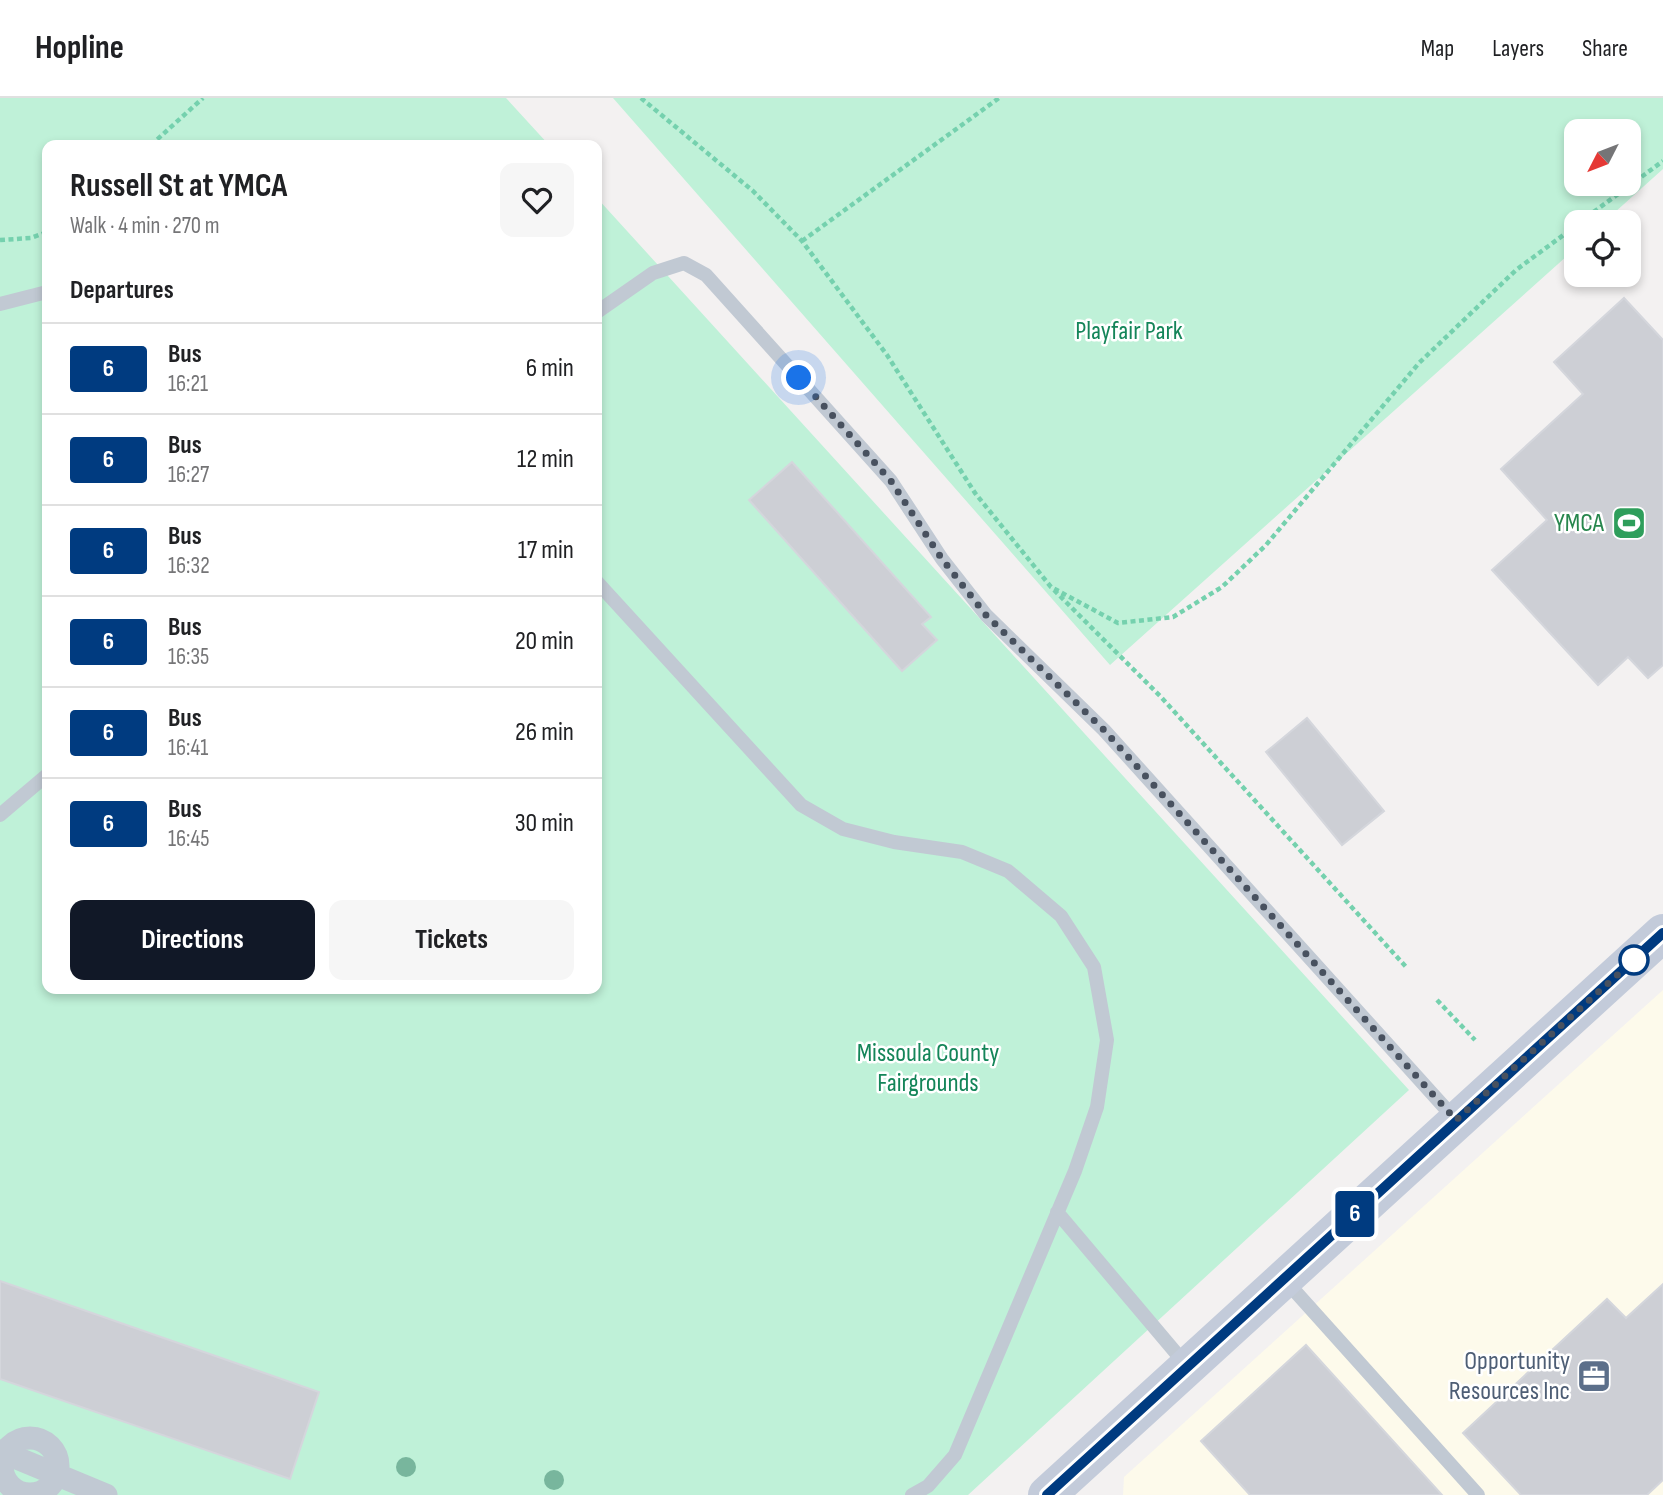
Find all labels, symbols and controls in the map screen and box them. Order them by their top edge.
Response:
text: Hopline [35,28,124,68]
text: Map [1421,34,1454,63]
text: Layers [1492,34,1544,63]
text: Share [1582,34,1628,63]
north arrow [1564,119,1642,196]
map controls [1564,119,1641,287]
button: heart [500,163,574,237]
text: Russell St at YMCA [70,166,287,206]
button: locate [1564,210,1641,287]
text: Walk · 4 min · 270 m [70,212,220,240]
text: Departures [70,275,174,306]
park label: Playfair Park [1075,316,1183,347]
text: Bus [168,339,202,370]
text: 6 min [526,353,574,384]
text: 6 [103,354,114,383]
your location [781,360,816,395]
text: 16:21 [168,370,208,398]
text: Bus [168,430,202,461]
text: 12 min [517,444,574,475]
text: 6 [103,445,114,474]
text: 16:27 [168,461,209,489]
sports icon: YMCA [1610,504,1648,542]
place label: YMCA [1554,508,1605,539]
text: Bus [168,521,202,552]
text: 17 min [518,535,574,566]
text: 6 [103,536,114,565]
text: 16:32 [168,552,210,580]
text: Bus [168,612,202,643]
text: 20 min [515,626,574,657]
text: 6 [103,627,114,656]
text: 16:35 [168,643,209,671]
text: Bus [168,703,202,734]
text: 26 min [515,717,574,748]
text: 6 [103,718,114,747]
text: 16:41 [168,734,208,762]
text: Bus [168,794,202,825]
text: 30 min [515,808,574,839]
text: 6 [103,809,114,838]
text: 16:45 [168,825,209,853]
button: Directions [70,900,315,980]
button: Tickets [329,900,574,980]
unlabelled marker [1619,945,1649,975]
park label: Missoula County Fairgrounds [857,1038,999,1099]
line badge: 6 [1332,1191,1378,1237]
text: 6 [1349,1199,1361,1228]
place label: Opportunity Resources Inc [1449,1346,1570,1407]
office icon: Opportunity Resources Inc [1575,1357,1613,1395]

